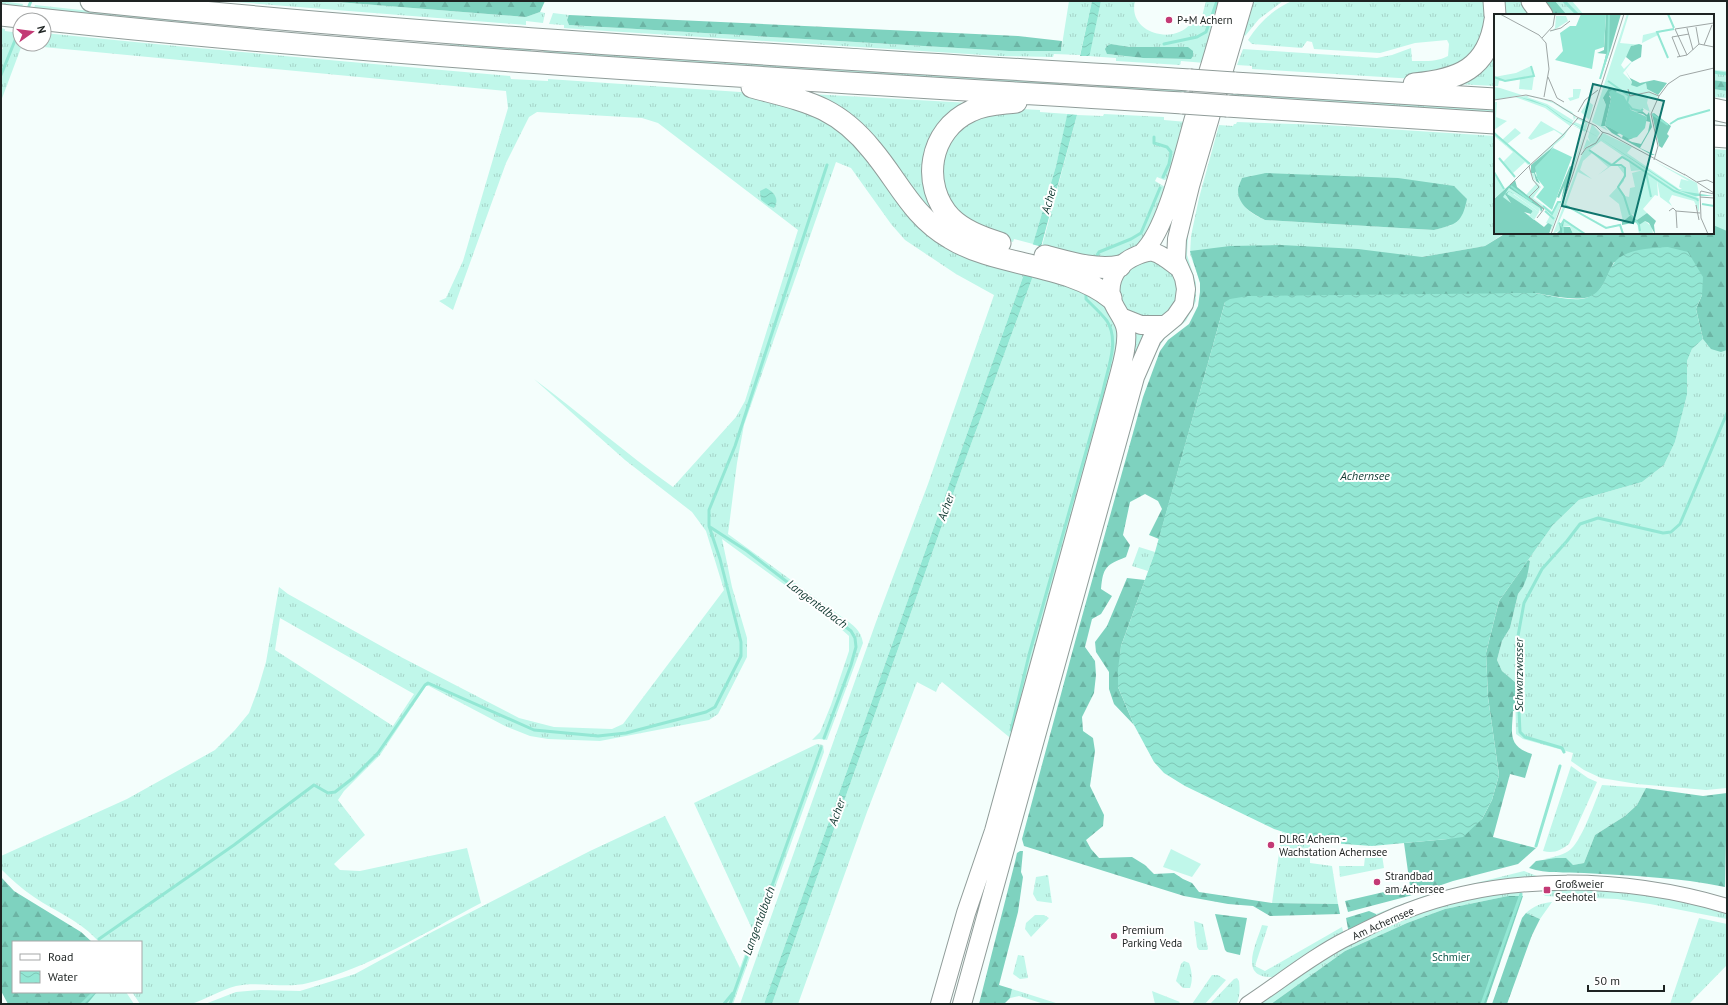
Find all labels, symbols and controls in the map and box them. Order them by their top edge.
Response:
north arrow [12,12,52,52]
place label: P+M Achern [1177,13,1233,27]
inset map [1494,14,1714,234]
marker: P+M Achern [1164,15,1174,25]
text: N [34,24,49,35]
water label: Acher [1037,184,1060,216]
water label: Achernsee [1339,468,1390,483]
water label: Acher [933,490,958,523]
water label: Langentalbach [784,576,850,631]
water label: Schwarzwasser [1511,637,1526,712]
water label: Acher [824,795,849,828]
place label: DLRG Achern - Wachstation Achernsee [1279,832,1388,859]
marker: DLRG Achern - Wachstation Achernsee [1266,840,1276,850]
place label: Strandbad am Achersee [1385,869,1445,896]
marker: Strandbad am Achersee [1372,877,1382,887]
place label: Großweier Seehotel [1555,877,1604,904]
water label: Langentalbach [739,885,778,957]
marker: Großweier Seehotel [1542,885,1552,895]
street label: Am Achernsee [1350,903,1416,943]
place label: Premium Parking Veda [1122,923,1182,950]
marker: Premium Parking Veda [1109,931,1119,941]
legend [12,941,142,993]
text: Road [48,949,73,964]
park label: Schmier [1432,950,1470,964]
scale bar [1588,967,1664,993]
text: Water [48,969,78,984]
text: 50 m [1594,973,1620,988]

